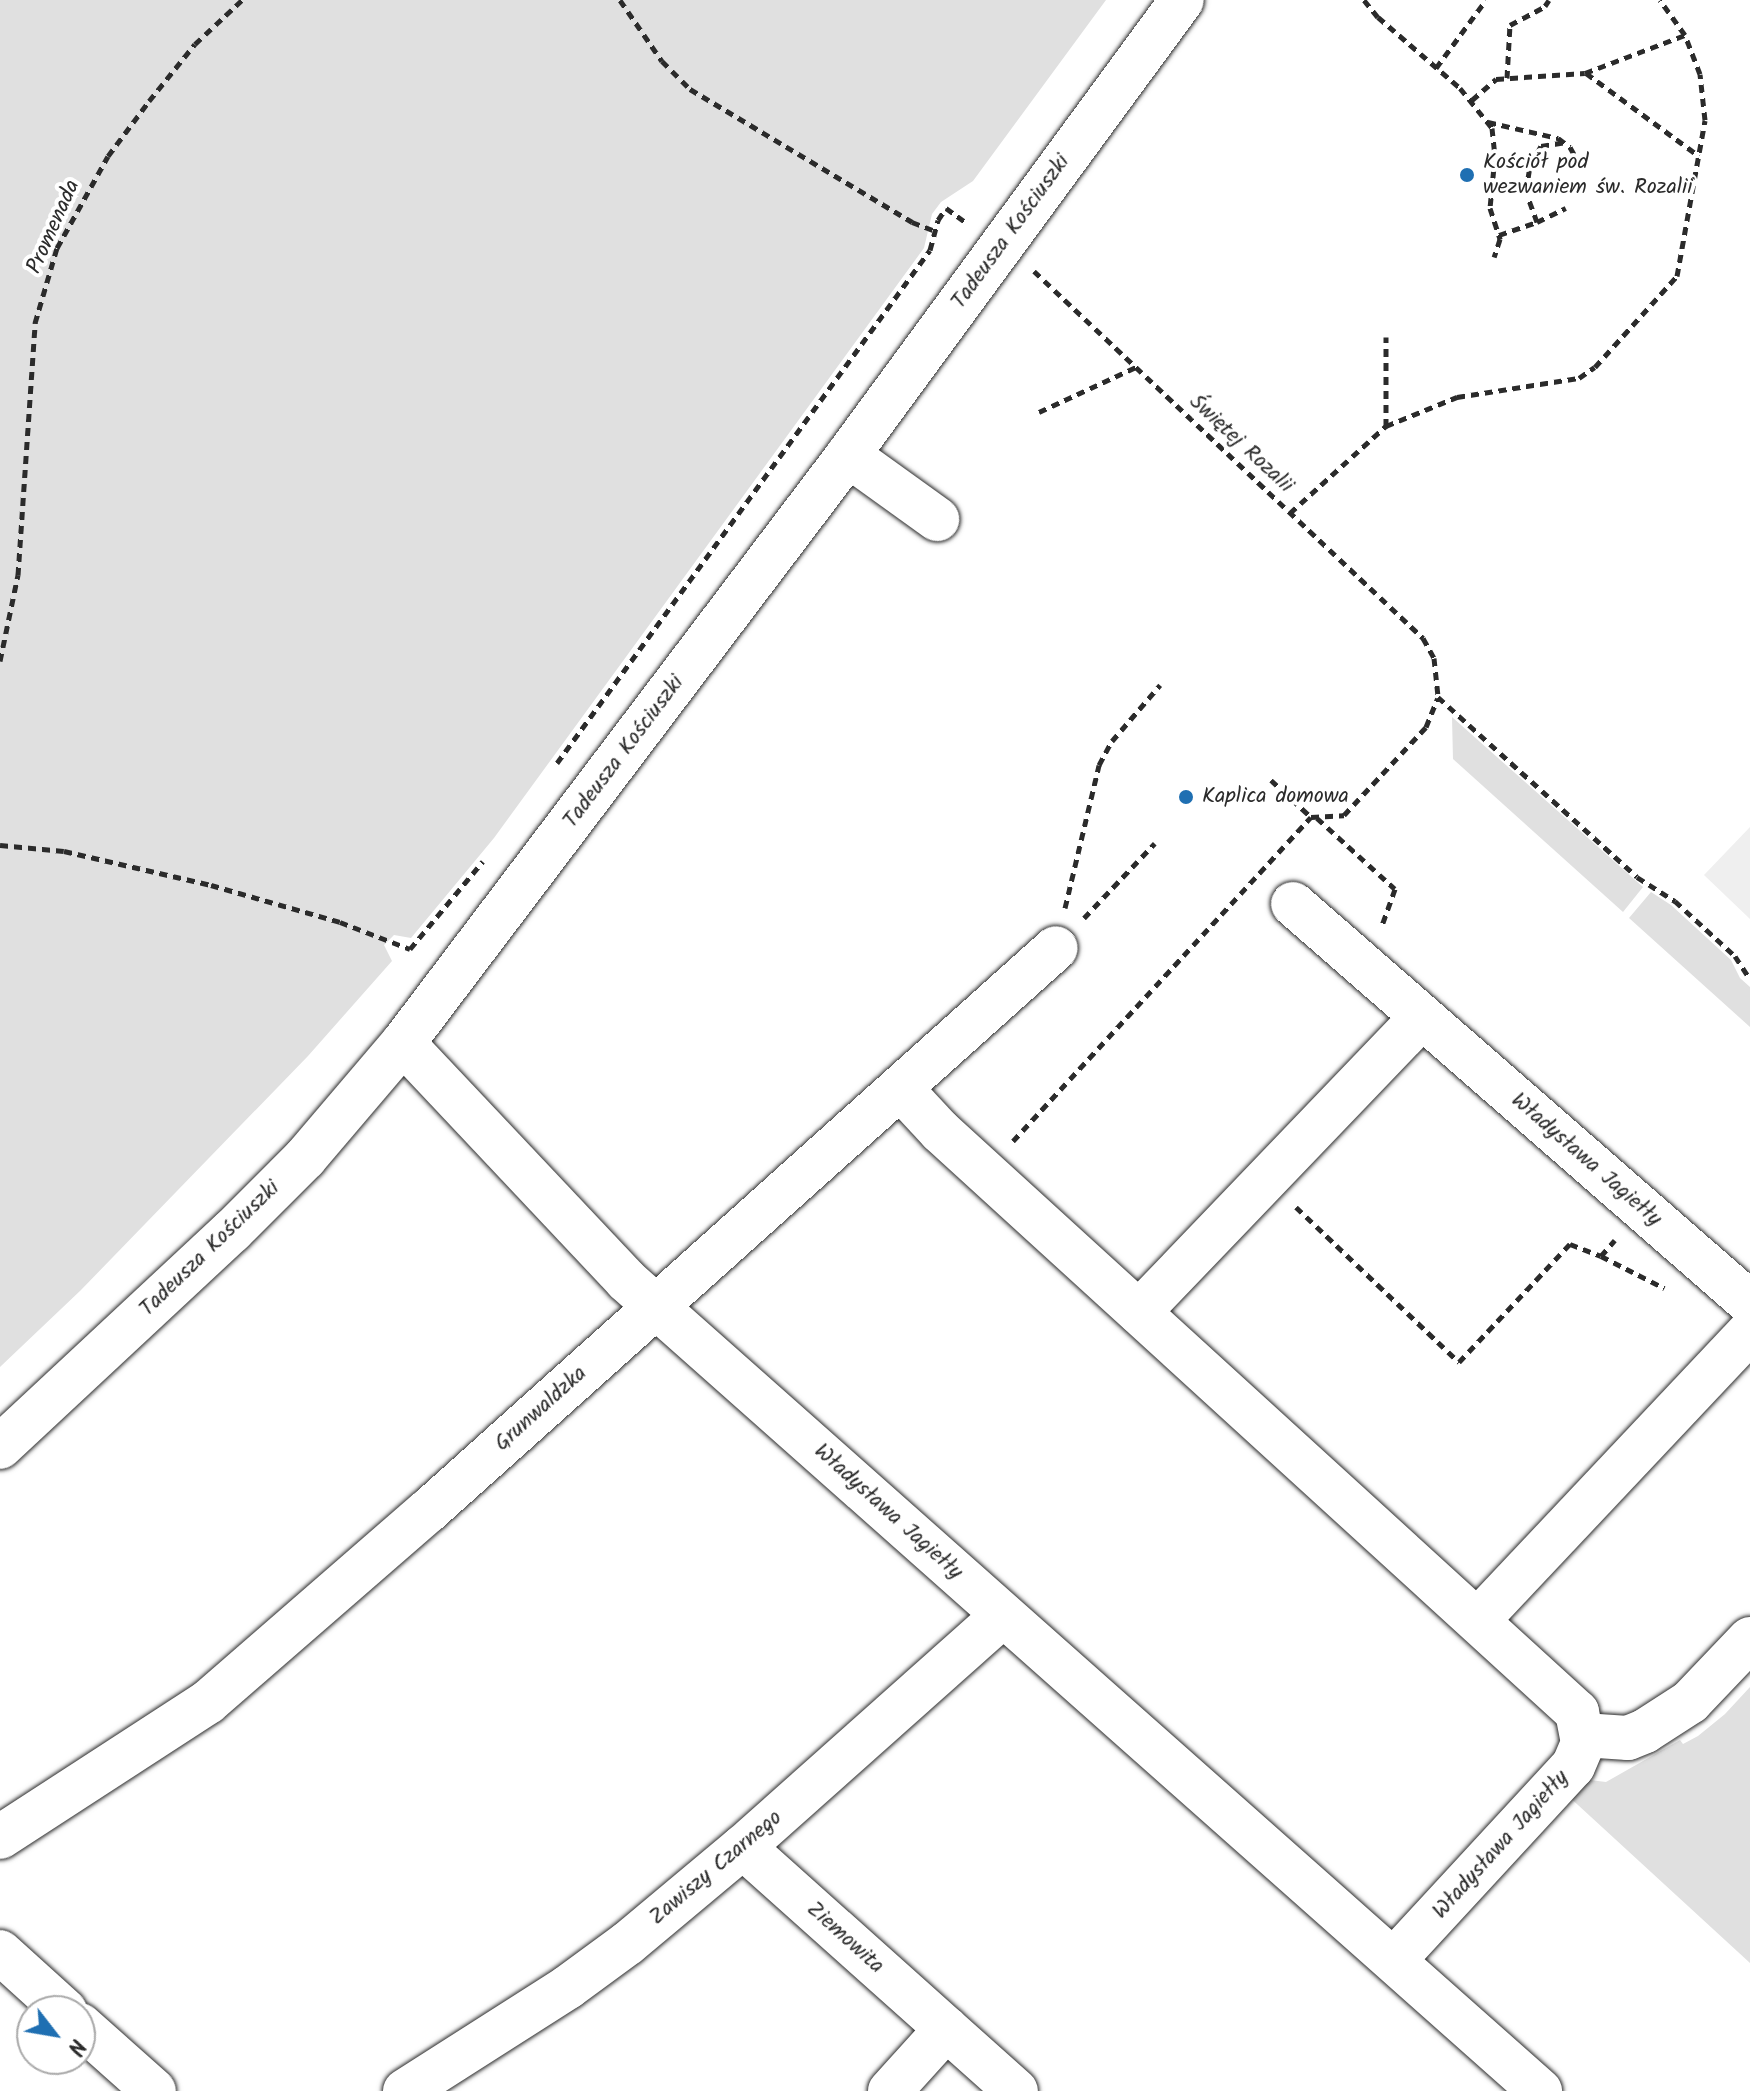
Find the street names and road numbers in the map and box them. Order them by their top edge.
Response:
street label: Tadeusza Kościuszki [946,150,1076,314]
street label: Promenada [22,176,86,278]
street label: Świętej Rozalii [1183,389,1299,499]
street label: Tadeusza Kościuszki [558,670,690,834]
street label: Władysława Jagiełły [1505,1087,1667,1233]
street label: Tadeusza Kościuszki [135,1175,285,1323]
street label: Grunwaldzka [489,1361,593,1457]
street label: Władysława Jagiełły [808,1438,968,1586]
street label: Władysława Jagiełły [1427,1765,1575,1925]
street label: Zawiszy Czarnego [644,1805,788,1931]
street label: Ziemowita [801,1896,889,1980]

